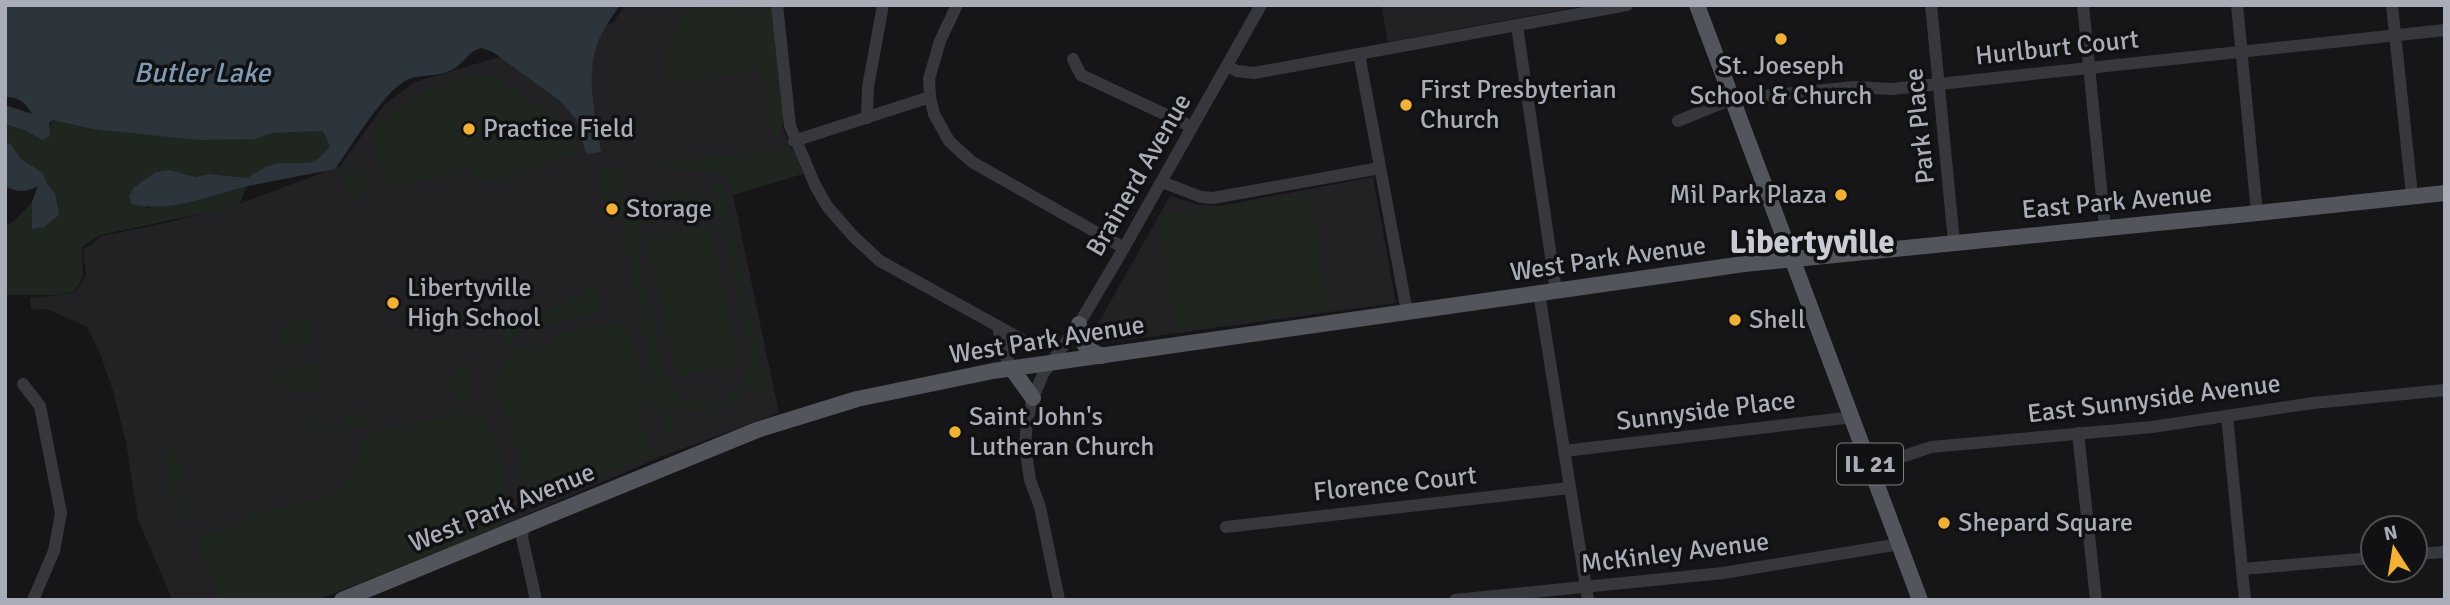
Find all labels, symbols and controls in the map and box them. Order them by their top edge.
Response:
street label: Hurlburt Court [1974,24,2140,72]
marker: St. Joeseph School & Church [1773,31,1789,47]
place label: St. Joeseph School & Church [1690,50,1872,112]
water label: Butler Lake [134,56,272,90]
street label: Park Place [1898,66,1942,186]
place label: First Presbyterian Church [1420,74,1617,136]
street label: Brainerd Avenue [1080,88,1198,262]
marker: First Presbyterian Church [1398,97,1414,113]
place label: Practice Field [483,113,634,145]
marker: Practice Field [461,121,477,137]
street label: East Park Avenue [2021,178,2213,226]
place label: Mil Park Plaza [1670,179,1827,211]
marker: Mil Park Plaza [1833,187,1849,203]
place label: Storage [626,193,712,225]
marker: Storage [604,201,620,217]
district label: Libertyville [1729,222,1895,263]
street label: West Park Avenue [1508,229,1708,289]
place label: Libertyville High School [407,272,541,334]
marker: Libertyville High School [385,295,401,311]
place label: Shell [1749,304,1806,336]
street label: West Park Avenue [947,309,1147,371]
marker: Shell [1727,312,1743,328]
street label: East Sunnyside Avenue [2026,368,2282,430]
street label: Sunnyside Place [1615,384,1797,438]
place label: Saint John's Lutheran Church [969,401,1154,463]
marker: Saint John's Lutheran Church [947,424,963,440]
road number: IL 21 [1837,444,1903,485]
street label: West Park Avenue [405,456,599,560]
street label: Florence Court [1312,460,1478,508]
place label: Shepard Square [1958,507,2133,539]
north arrow [2359,514,2429,584]
marker: Shepard Square [1936,515,1952,531]
text: N [2382,520,2400,546]
street label: McKinley Avenue [1579,526,1771,580]

